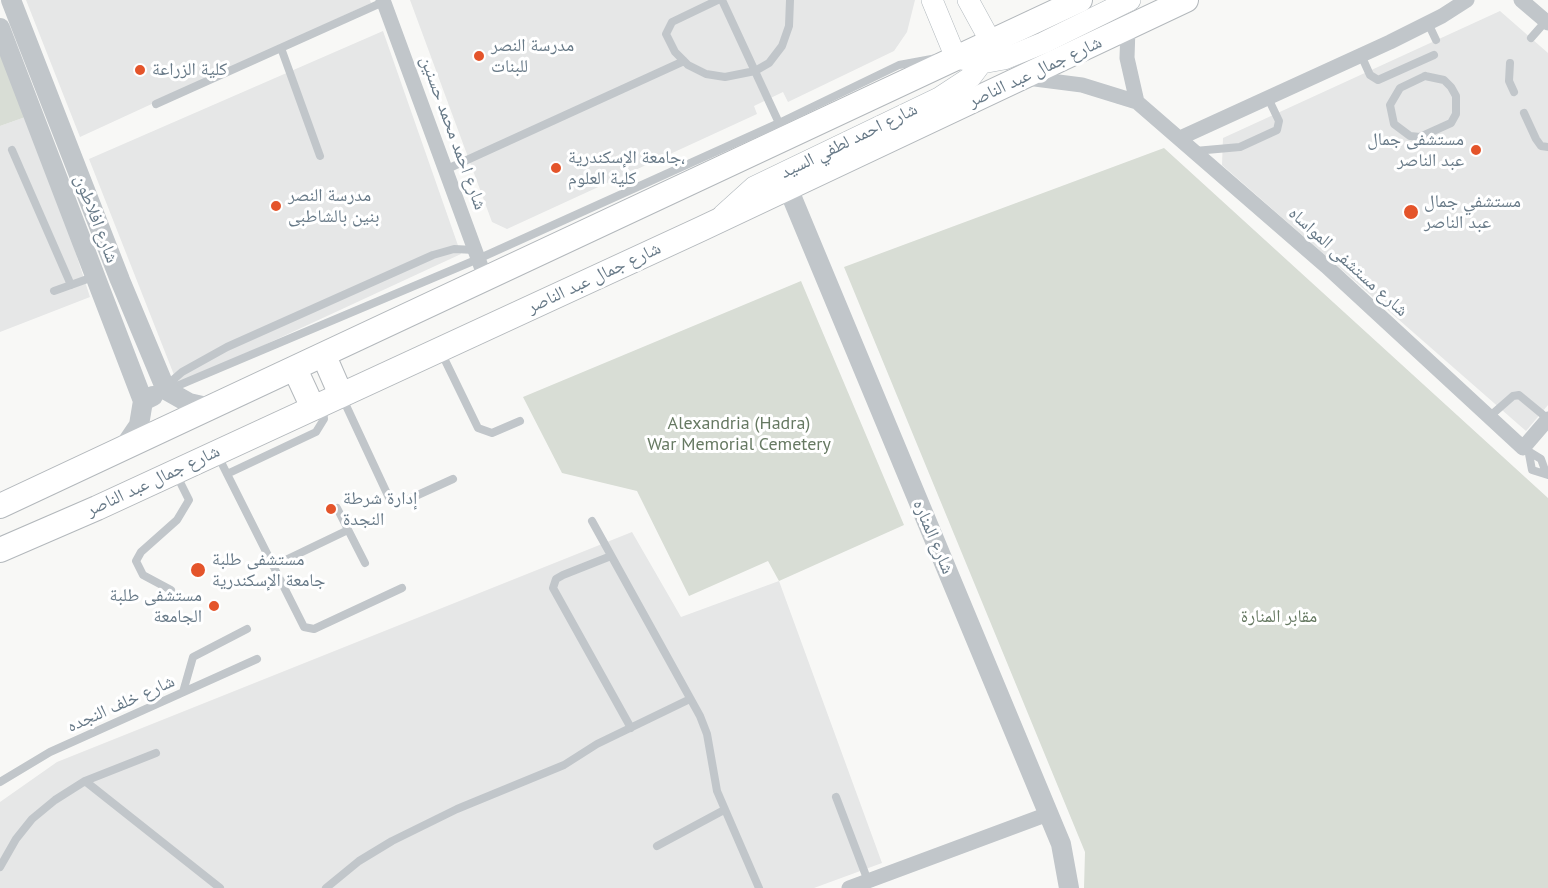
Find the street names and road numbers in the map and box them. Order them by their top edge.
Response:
street label: شارع جمال عبد الناصر [965,32,1105,112]
street label: شارع احمد محمد حسنين [415,53,491,213]
street label: شارع احمد لطفي السيد [777,98,921,184]
street label: شارع افلاطون [69,172,123,266]
street label: شارع مستشفى المواساه [1284,203,1412,321]
street label: شارع جمال عبد الناصر [524,238,664,318]
street label: شارع جمال عبد الناصر [83,441,223,521]
street label: شارع المناره [908,497,958,577]
street label: شارع خلف النجده [64,671,178,737]

